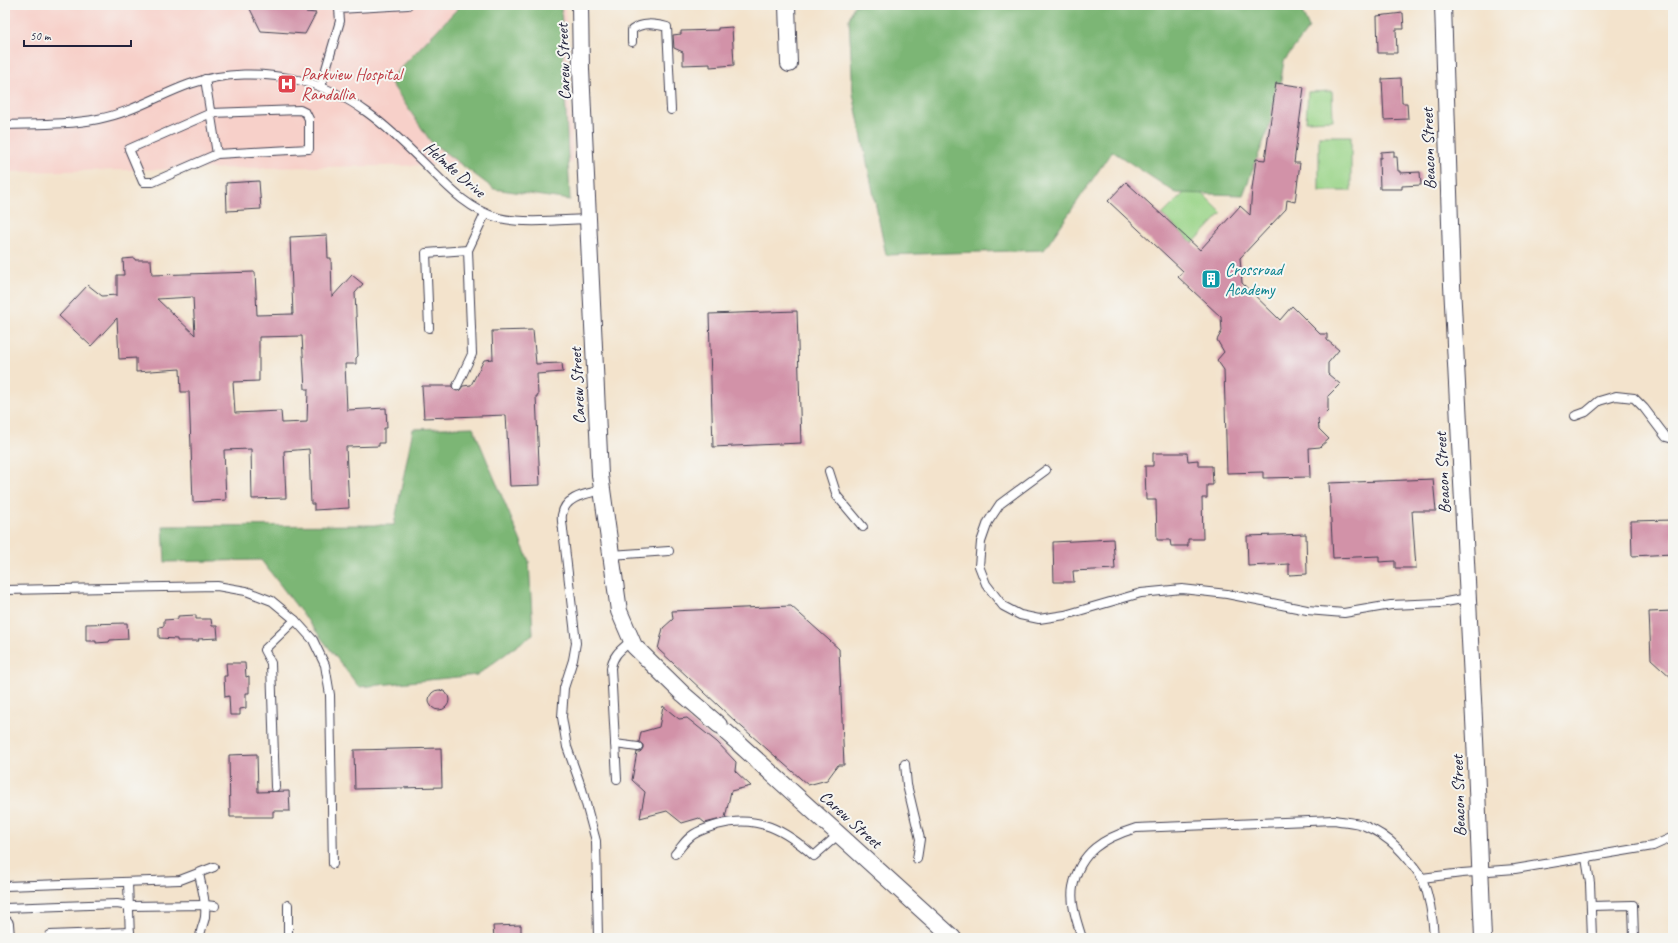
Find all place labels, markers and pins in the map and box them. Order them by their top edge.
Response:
place label: Parkview Hospital Randallia [301,64,405,105]
hospital icon: Parkview Hospital Randallia [276,73,298,95]
place label: Crossroad Academy [1225,259,1286,300]
building icon: Crossroad Academy [1200,268,1222,290]

